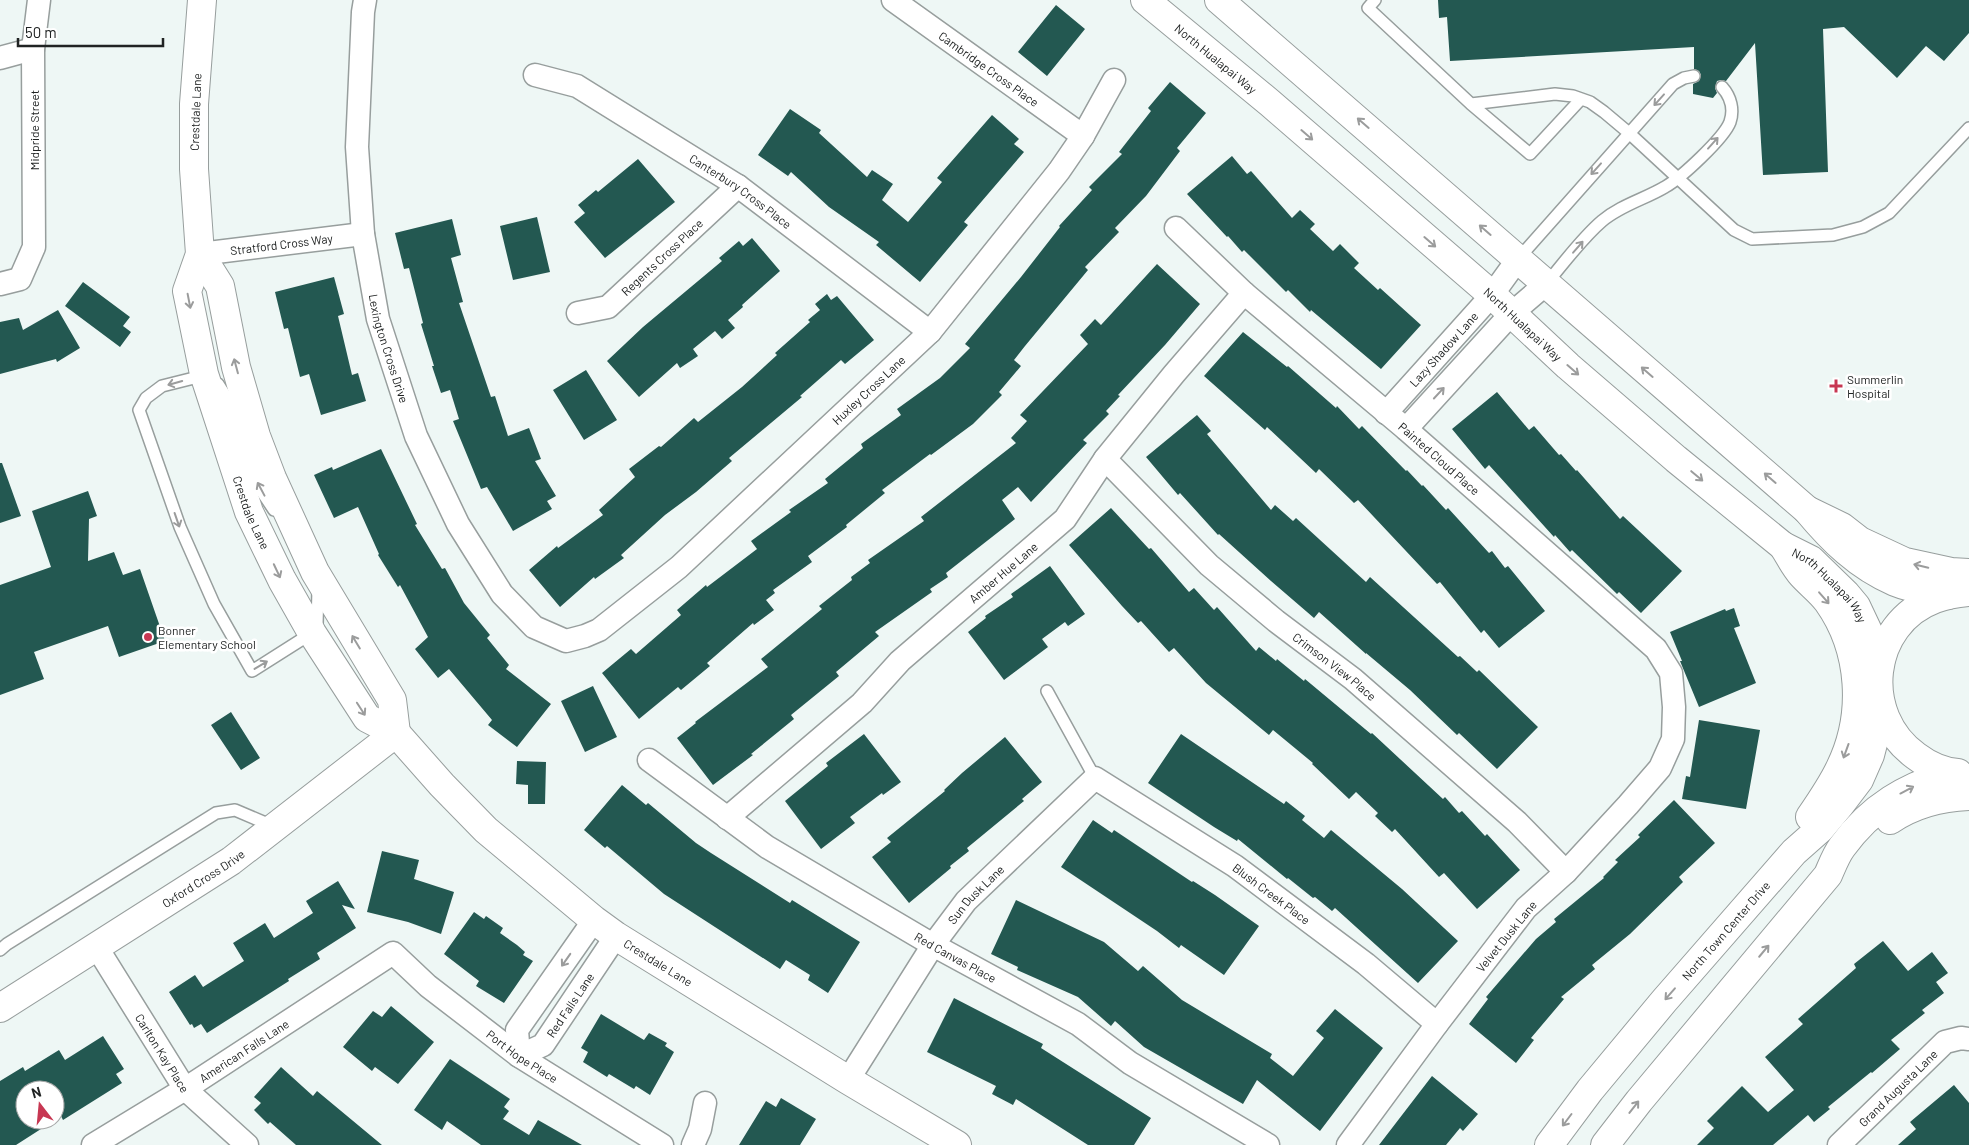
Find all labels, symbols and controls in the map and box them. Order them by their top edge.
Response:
scale bar [18,15,162,47]
street label: North Hualapai Way [1172,21,1260,97]
text: 50 m [25,23,57,41]
street label: Cambridge Cross Place [936,28,1042,109]
street label: Crestdale Lane [187,73,203,151]
street label: Midpride Street [27,90,41,170]
one-way arrow [1653,94,1664,107]
one-way arrow [1356,118,1369,129]
one-way arrow [1301,129,1314,141]
one-way arrow [1707,137,1719,150]
street label: Canterbury Cross Place [687,151,794,231]
one-way arrow [1591,163,1602,176]
street label: Regents Cross Place [618,216,705,298]
one-way arrow [1479,224,1492,236]
street label: Stratford Cross Way [229,231,334,257]
one-way arrow [1423,236,1436,248]
one-way arrow [1572,241,1583,254]
street label: North Hualapai Way [1481,284,1565,364]
one-way arrow [184,292,194,308]
street label: Lexington Cross Drive [367,293,412,405]
street label: Lazy Shadow Lane [1406,309,1481,389]
street label: Huxley Cross Lane [829,352,908,427]
one-way arrow [230,358,240,374]
one-way arrow [1566,365,1579,376]
one-way arrow [1641,366,1654,377]
place label: Summerlin Hospital [1847,372,1903,400]
one-way arrow [167,378,183,388]
marker: Summerlin Hospital [1829,379,1843,393]
one-way arrow [1433,387,1445,400]
street label: Painted Cloud Place [1396,419,1483,498]
one-way arrow [1690,470,1703,481]
one-way arrow [1763,473,1776,484]
street label: Crestdale Lane [231,474,273,551]
one-way arrow [256,482,266,497]
one-way arrow [173,511,182,527]
street label: Amber Hue Lane [966,539,1040,606]
street label: North Hualapai Way [1790,545,1870,625]
one-way arrow [1913,561,1929,570]
one-way arrow [272,563,282,578]
one-way arrow [1818,591,1830,604]
place label: Bonner Elementary School [158,623,256,651]
street label: Crimson View Place [1290,629,1379,703]
marker: Bonner Elementary School [142,631,154,643]
one-way arrow [351,636,361,650]
one-way arrow [254,660,268,670]
one-way arrow [357,702,367,716]
one-way arrow [1841,743,1851,759]
one-way arrow [1899,785,1914,794]
street label: Oxford Cross Drive [159,846,247,910]
street label: Blush Creek Place [1230,860,1313,927]
street label: Sun Dusk Lane [944,862,1007,926]
street label: North Town Center Drive [1679,878,1772,983]
street label: Velvet Dusk Lane [1473,897,1539,975]
street label: Red Canvas Place [912,929,999,985]
street label: Crestdale Lane [622,936,695,989]
one-way arrow [1758,944,1770,957]
one-way arrow [561,953,571,967]
street label: Red Falls Lane [543,970,596,1040]
one-way arrow [1664,988,1675,1001]
street label: Carlton Kay Place [133,1011,192,1095]
street label: American Falls Lane [196,1016,291,1085]
street label: Port Hope Place [484,1027,560,1085]
street label: Grand Augusta Lane [1856,1047,1940,1129]
north arrow [15,1080,65,1130]
text: N [29,1083,43,1101]
one-way arrow [1629,1100,1640,1113]
one-way arrow [1562,1113,1572,1127]

